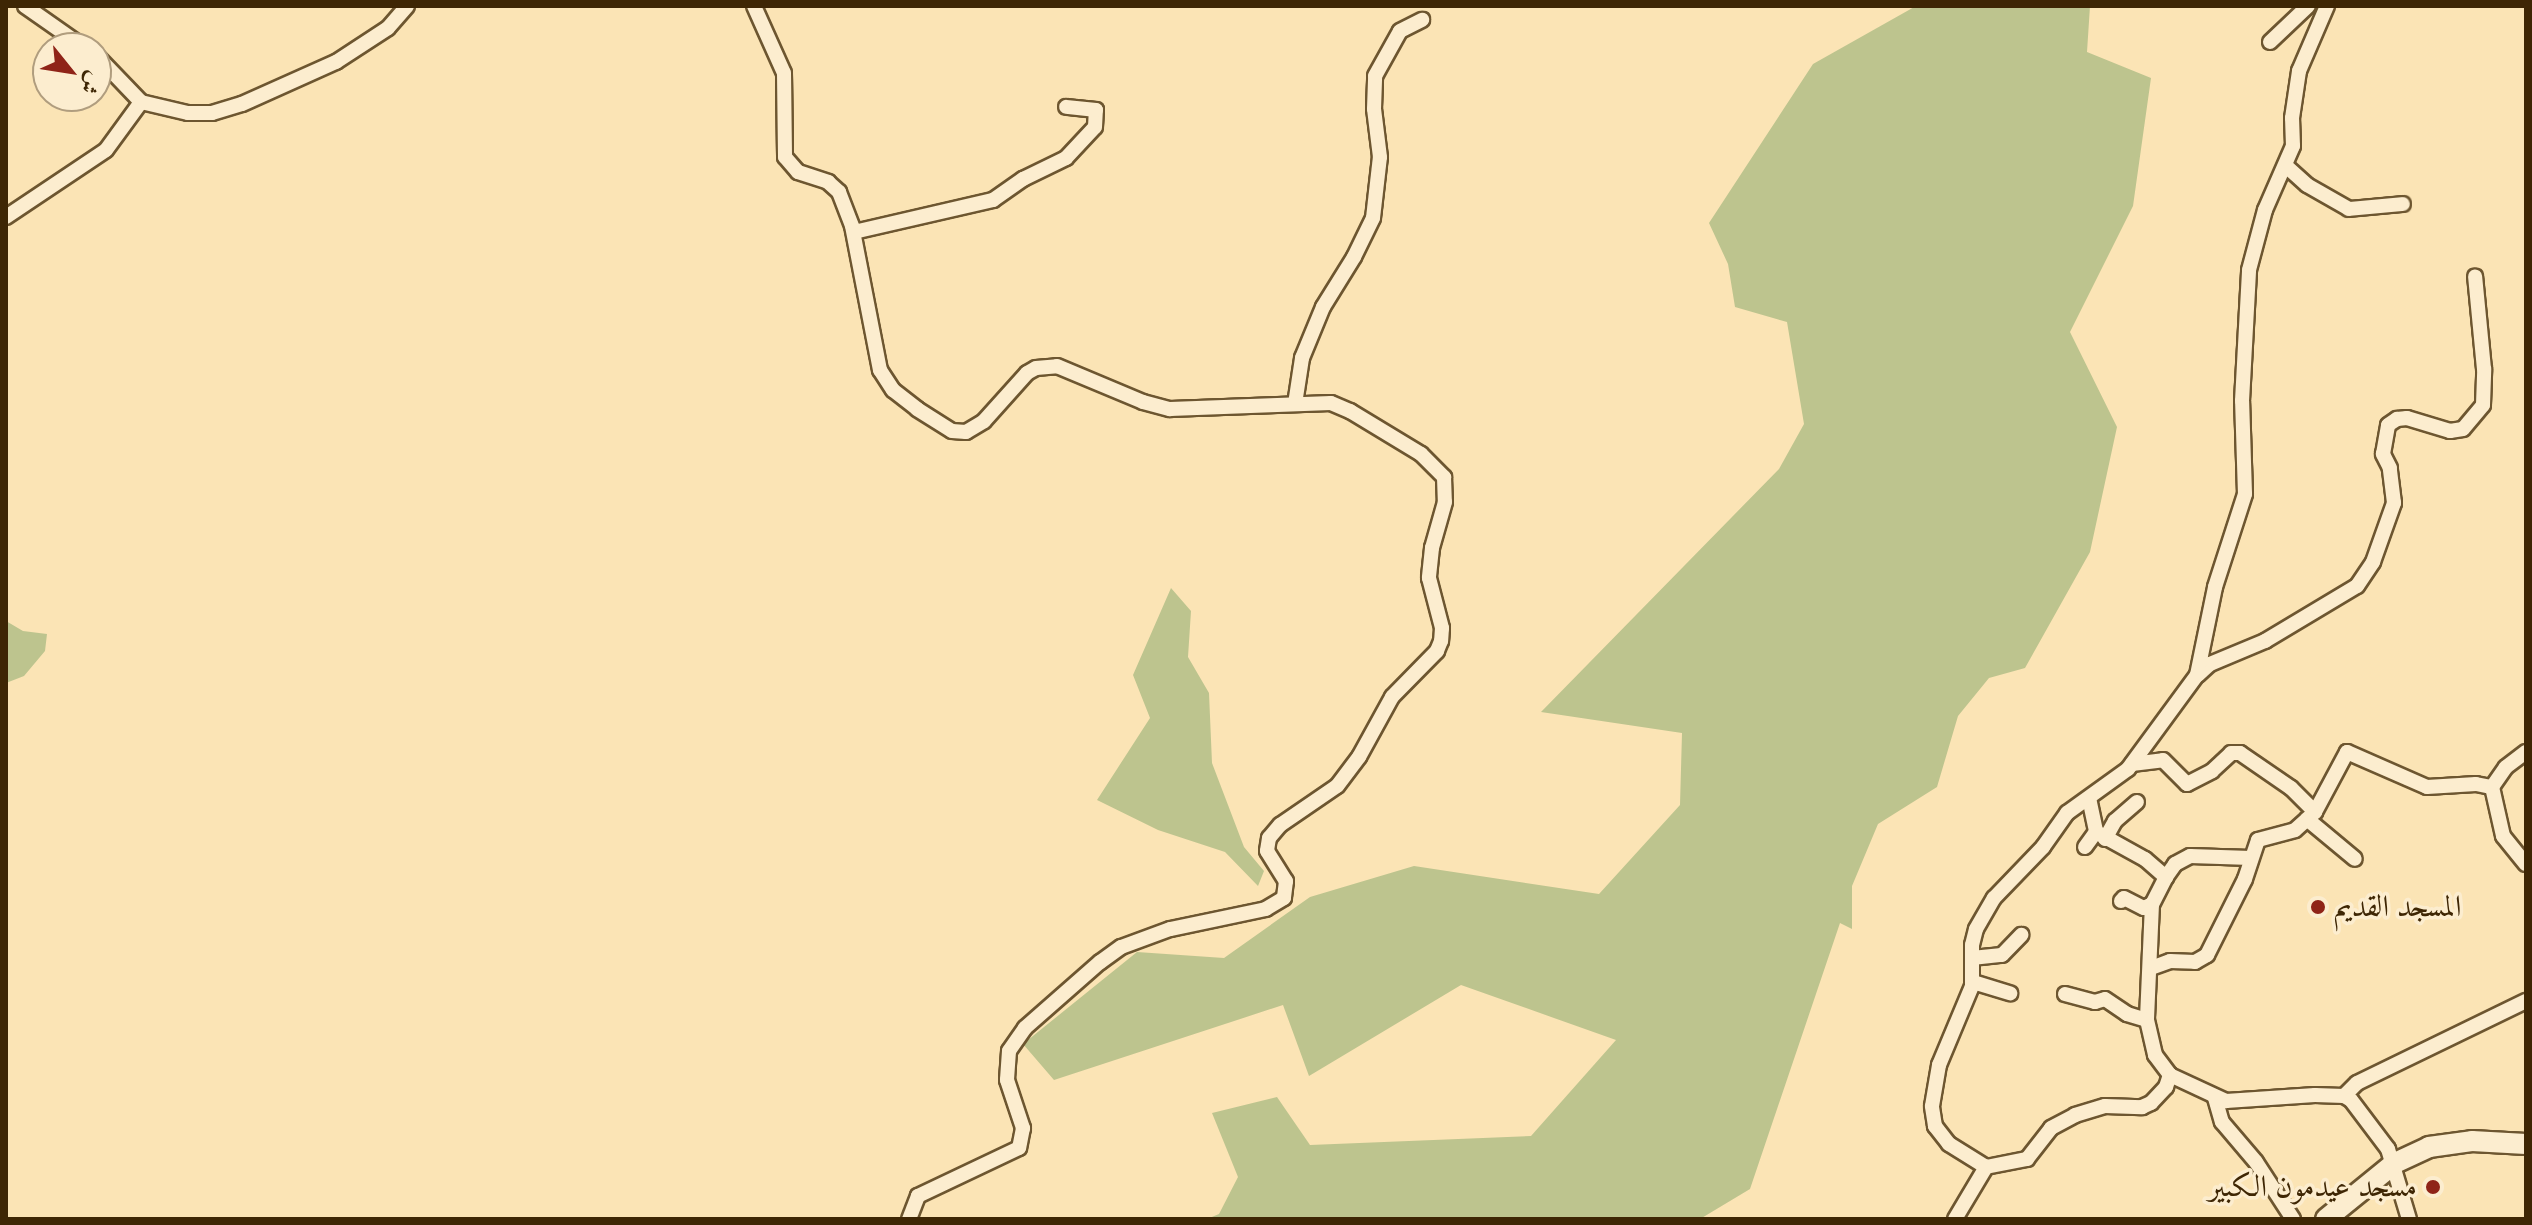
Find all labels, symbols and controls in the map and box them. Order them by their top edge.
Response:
north arrow [32,32,112,112]
text: ش [73,66,110,100]
place label: المسجد القديم [2334,889,2461,925]
marker: المسجد القديم [2309,898,2327,916]
place label: مسجد عيدمون الكبير [2208,1169,2417,1205]
marker: مسجد عيدمون الكبير [2424,1178,2442,1196]

